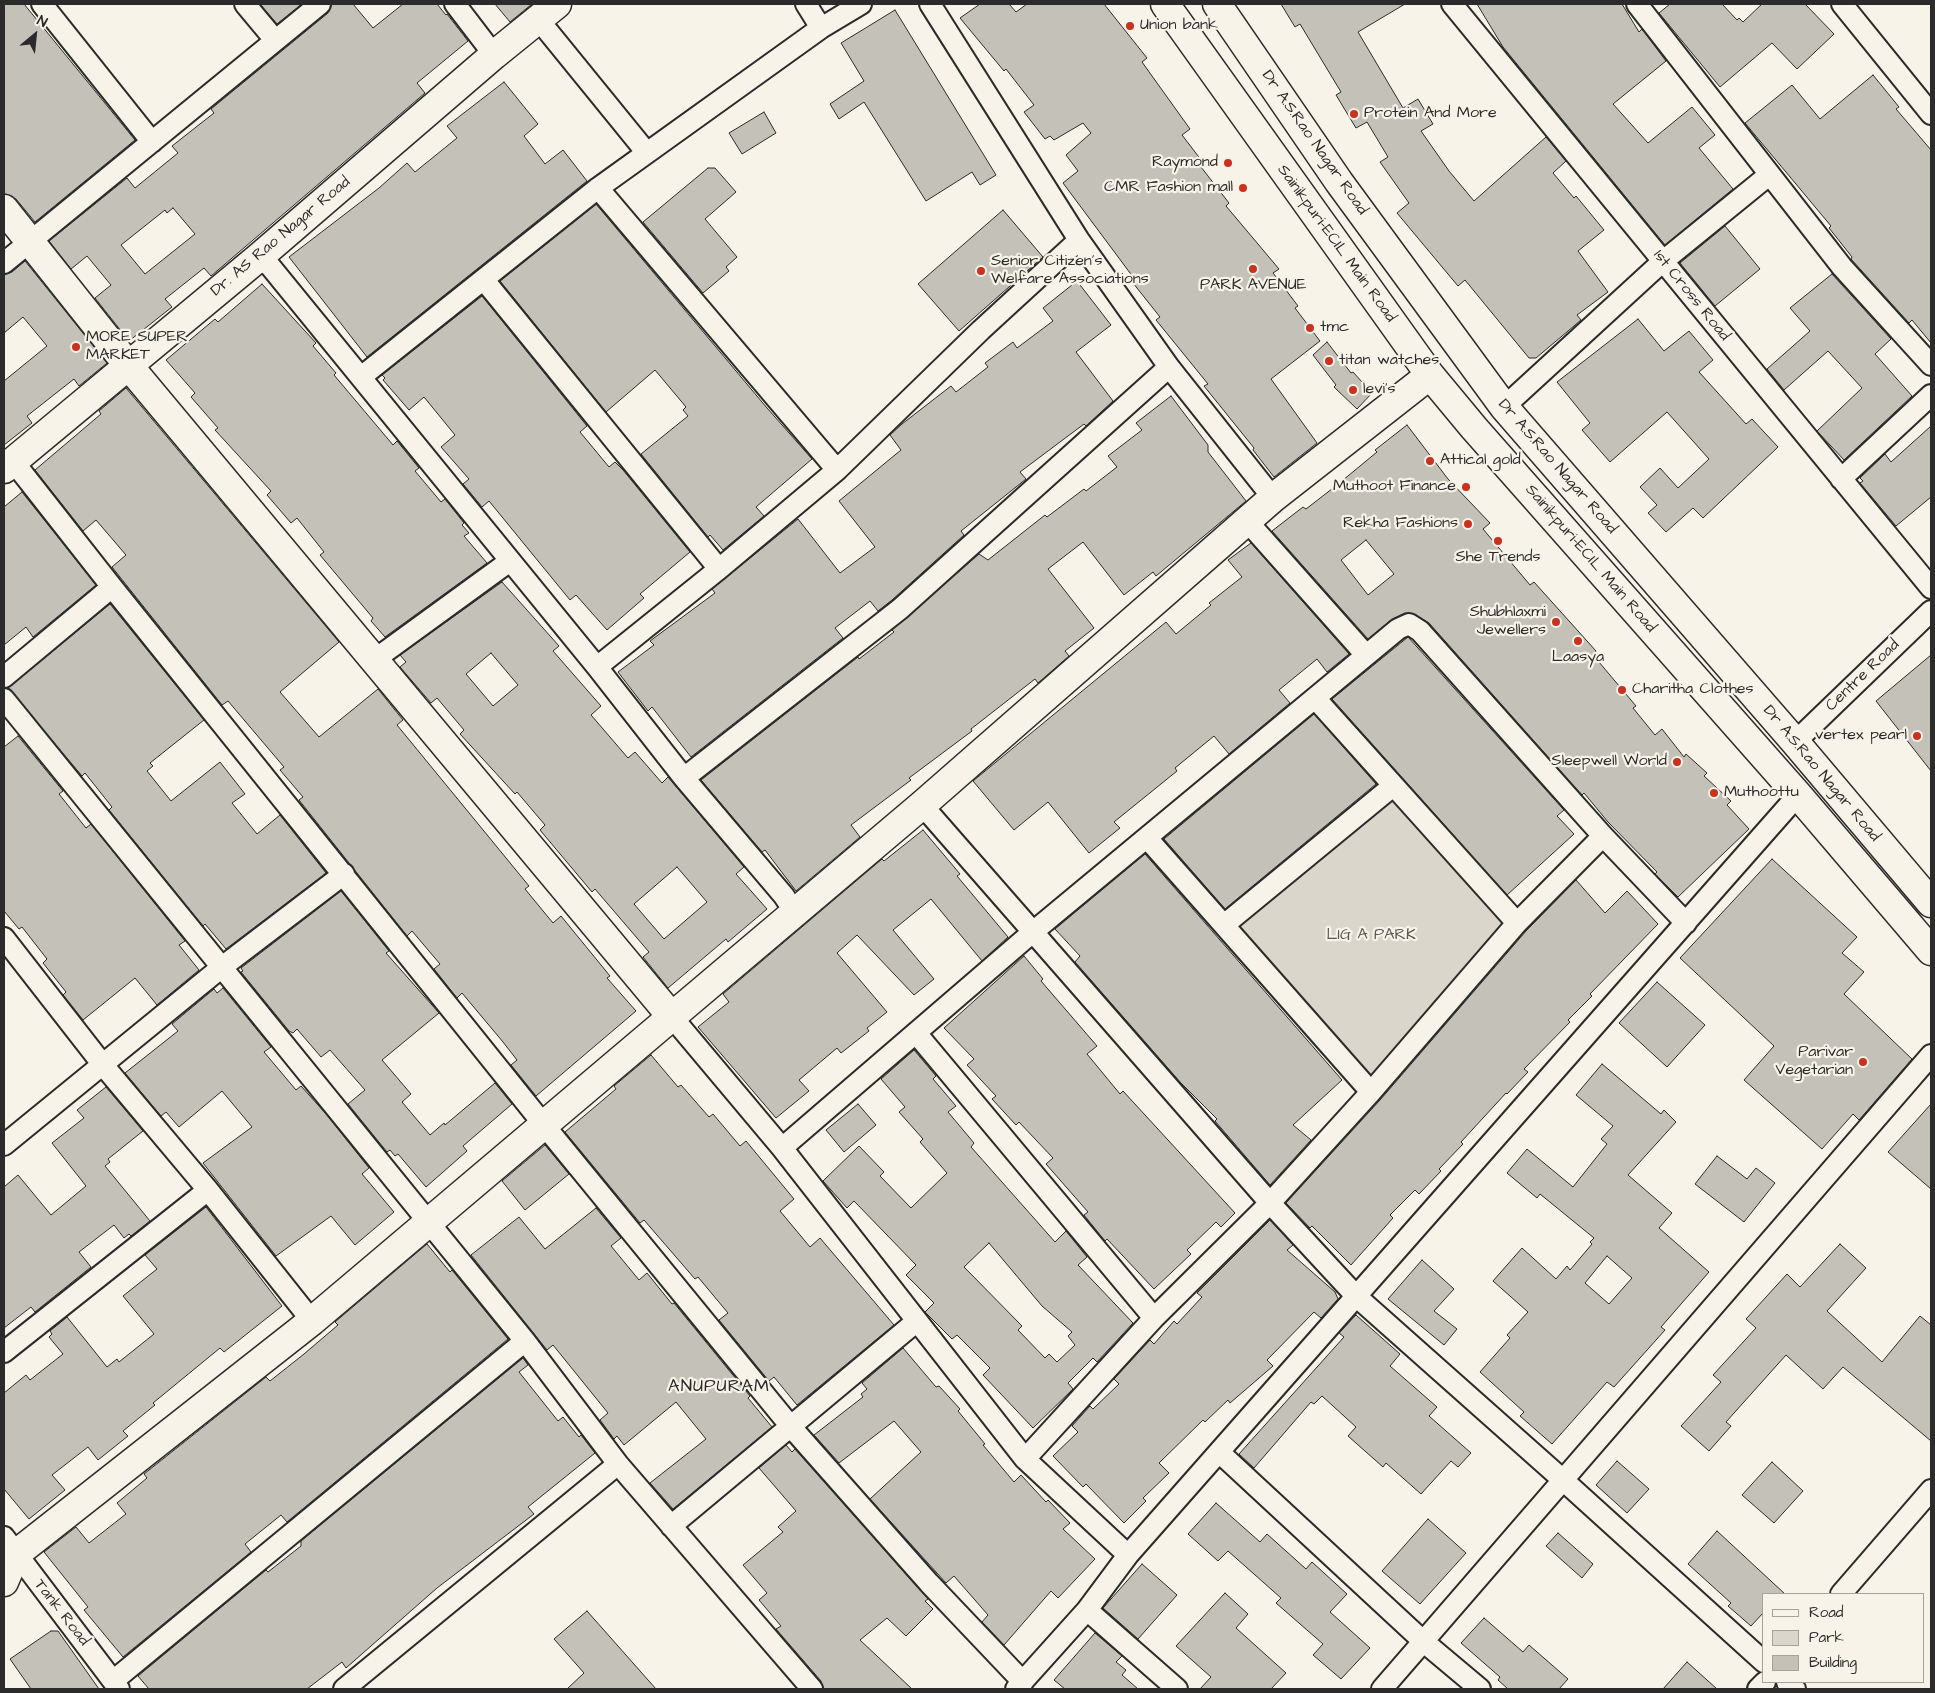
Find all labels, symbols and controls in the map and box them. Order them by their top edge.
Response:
north arrow [10,10,60,60]
text: N [33,11,51,33]
place label: Union bank [1140,16,1218,36]
marker: Union bank [1124,20,1136,32]
street label: Dr A.S.Rao Nagar Road [1257,67,1371,219]
place label: Protein And More [1364,104,1497,124]
marker: Protein And More [1348,108,1360,120]
place label: Raymond [1152,153,1218,173]
marker: Raymond [1222,157,1234,169]
street label: Sainikpuri-ECIL Main Road [1272,162,1400,326]
street label: Dr. AS Rao Nagar Road [207,173,355,301]
place label: CMR Fashion mall [1104,178,1233,198]
marker: CMR Fashion mall [1237,182,1249,194]
street label: 1st Cross Road [1649,247,1733,345]
place label: Senior Citizen's Welfare Associations [991,252,1149,290]
marker: PARK AVENUE [1247,263,1259,275]
marker: Senior Citizen's Welfare Associations [975,265,987,277]
place label: PARK AVENUE [1200,276,1306,296]
place label: tmc [1320,318,1349,338]
marker: tmc [1304,322,1316,334]
place label: MORE SUPER MARKET [86,328,188,366]
marker: MORE SUPER MARKET [70,341,82,353]
place label: titan watches [1339,351,1439,371]
marker: titan watches [1323,355,1335,367]
place label: levi's [1363,380,1396,400]
marker: levi's [1347,384,1359,396]
street label: Dr A.S.Rao Nagar Road [1493,396,1621,538]
place label: Attical gold [1440,451,1521,471]
marker: Attical gold [1424,455,1436,467]
place label: Muthoot Finance [1333,477,1456,497]
marker: Muthoot Finance [1460,481,1472,493]
street label: Sainikpuri-ECIL Main Road [1520,481,1660,637]
place label: Rekha Fashions [1343,514,1458,534]
marker: Rekha Fashions [1462,518,1474,530]
marker: She Trends [1492,535,1504,547]
place label: She Trends [1456,548,1540,568]
place label: Shubhlaxmi Jewellers [1470,603,1546,641]
marker: Shubhlaxmi Jewellers [1550,616,1562,628]
marker: Laasya [1572,635,1584,647]
street label: Centre Road [1822,636,1904,716]
place label: Laasya [1552,648,1604,668]
place label: Charitha Clothes [1632,680,1754,700]
marker: Charitha Clothes [1616,684,1628,696]
street label: Dr A.S.Rao Nagar Road [1758,702,1884,846]
place label: vertex pearl [1815,726,1907,746]
marker: vertex pearl [1911,730,1923,742]
place label: Sleepwell World [1551,752,1667,772]
marker: Sleepwell World [1671,756,1683,768]
place label: Muthoottu [1724,783,1799,803]
marker: Muthoottu [1708,787,1720,799]
park label: LIG A PARK [1326,926,1416,946]
place label: Parivar Vegetarian [1775,1043,1853,1081]
marker: Parivar Vegetarian [1857,1056,1869,1068]
district label: ANUPURAM [667,1376,771,1398]
street label: Tank Road [29,1576,93,1650]
legend [1762,1593,1925,1683]
text: Road [1809,1602,1843,1623]
text: Park [1809,1627,1844,1648]
text: Building [1809,1652,1857,1673]

